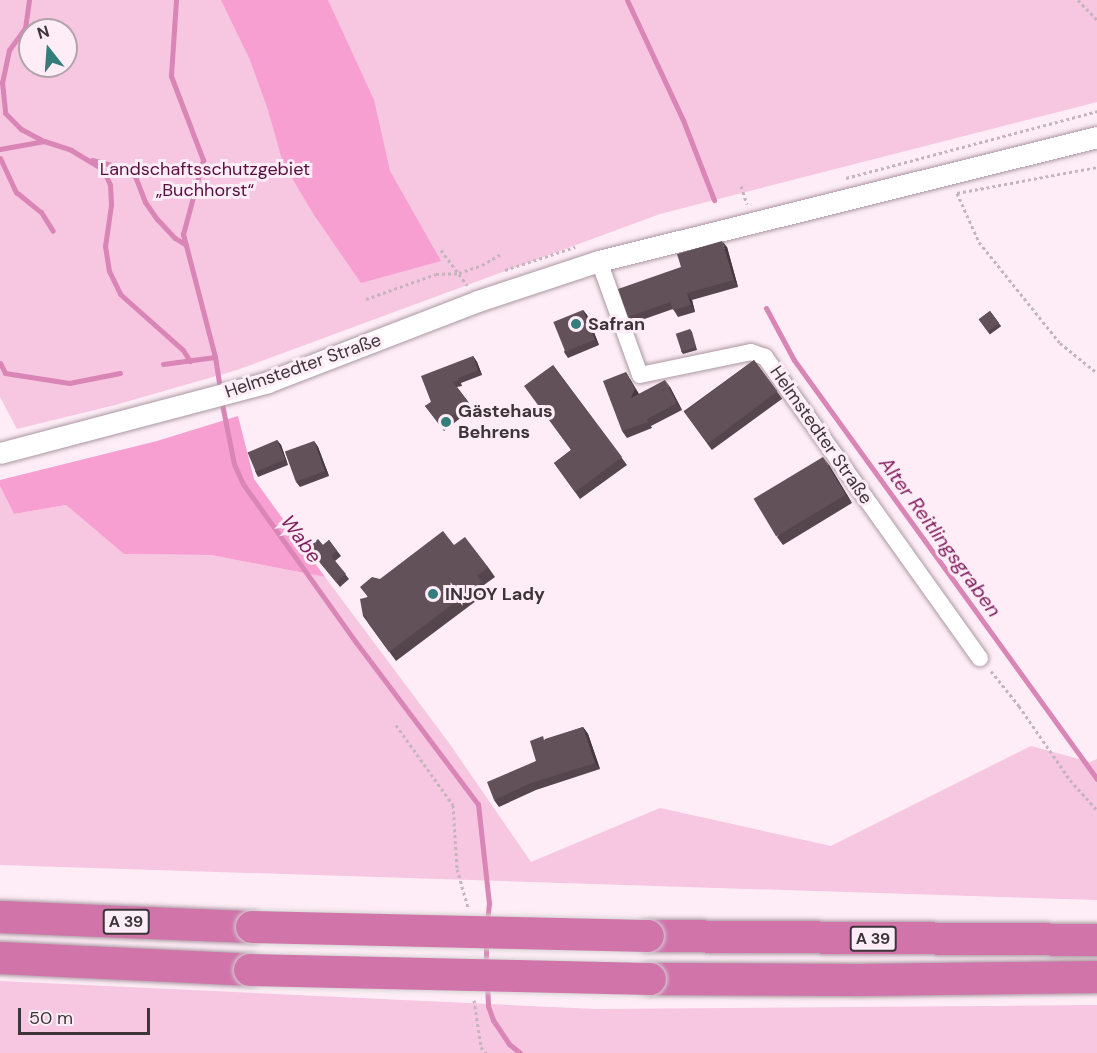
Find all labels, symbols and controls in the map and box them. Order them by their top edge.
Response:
north arrow [18,18,78,78]
text: N [35,20,52,44]
park label: Landschaftsschutzgebiet „Buchhorst“ [100,159,310,201]
place label: Safran [588,313,645,335]
marker: Safran [569,317,583,331]
street label: Helmstedter Straße [222,329,384,403]
street label: Helmstedter Straße [765,362,877,508]
place label: Gästehaus Behrens [458,401,553,444]
marker: Gästehaus Behrens [439,415,453,429]
water label: Alter Reitlingsgraben [874,452,1006,622]
water label: Wabe [276,510,326,568]
place label: INJOY Lady [445,583,545,605]
marker: INJOY Lady [426,587,440,601]
road number: A 39 [102,909,150,935]
road number: A 39 [849,926,897,952]
scale bar [21,996,153,1034]
text: 50 m [29,1006,73,1030]

